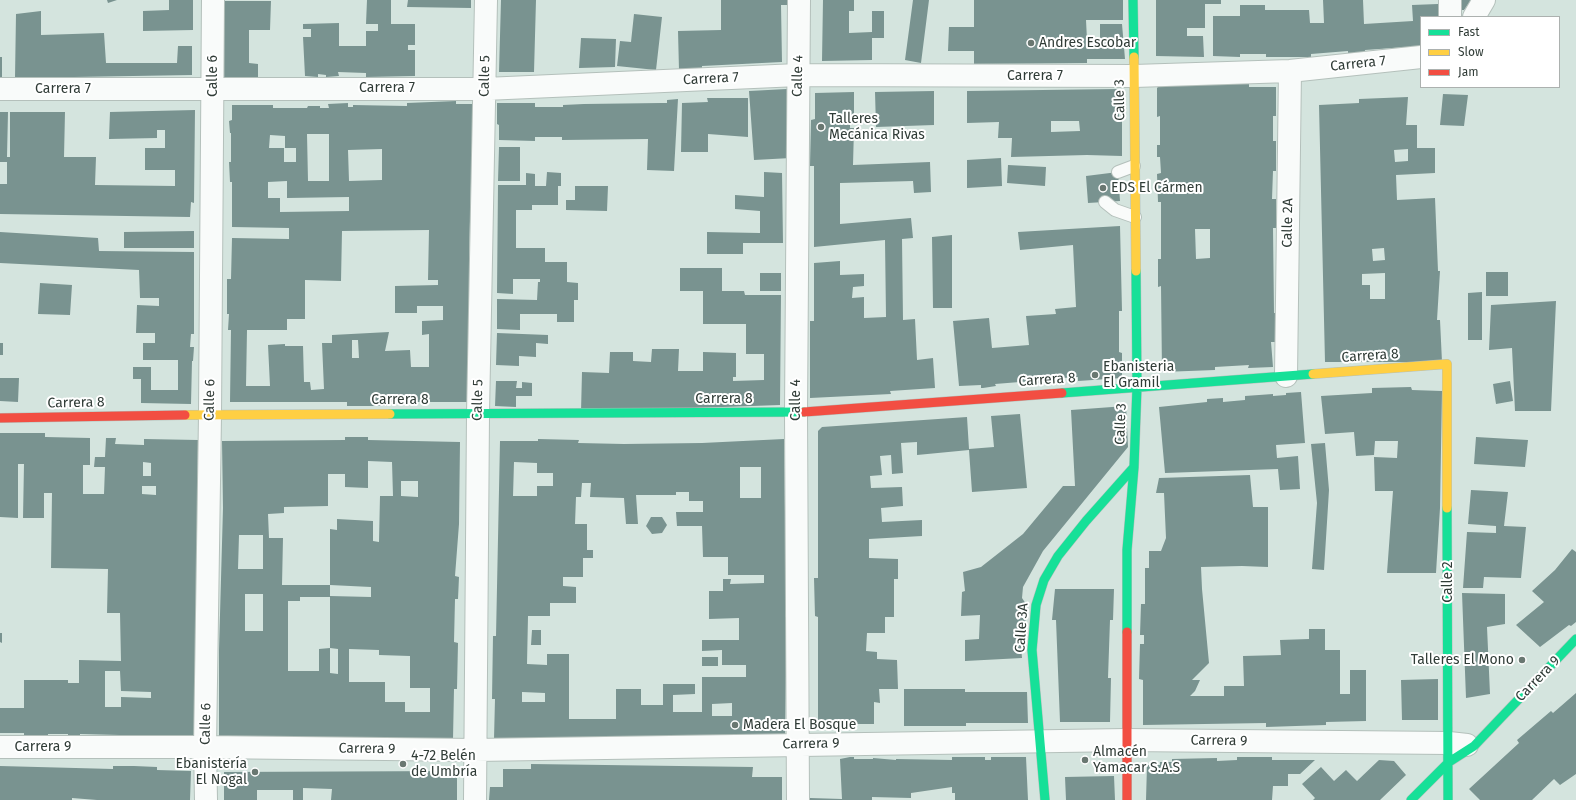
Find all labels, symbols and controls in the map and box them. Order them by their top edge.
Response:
legend [1420,16,1560,88]
text: Fast [1458,25,1480,39]
place label: Andres Escobar [1039,35,1136,51]
marker: Andres Escobar [1026,38,1036,48]
text: Slow [1458,45,1484,59]
street label: Carrera 7 [1329,53,1387,75]
street label: Calle 6 [205,55,221,97]
street label: Calle 5 [476,55,494,97]
street label: Calle 4 [789,55,807,97]
text: Jam [1458,65,1478,79]
street label: Carrera 7 [1007,68,1063,84]
street label: Carrera 7 [683,69,739,89]
street label: Calle 3 [1111,79,1129,121]
street label: Carrera 7 [359,80,415,96]
street label: Carrera 7 [35,81,91,97]
place label: Talleres Mecánica Rivas [829,111,925,144]
marker: Talleres Mecánica Rivas [816,122,826,132]
place label: EDS El Cármen [1111,180,1203,196]
marker: EDS El Cármen [1098,183,1108,193]
street label: Calle 2A [1279,198,1297,248]
street label: Carrera 8 [1341,346,1399,366]
place label: Ebanisteria El Gramil [1103,359,1174,392]
street label: Carrera 8 [1018,370,1076,390]
marker: Ebanisteria El Gramil [1090,370,1100,380]
street label: Calle 6 [201,379,219,421]
street label: Calle 5 [469,379,487,421]
street label: Calle 4 [788,379,804,421]
street label: Carrera 8 [695,391,753,407]
street label: Carrera 8 [371,392,429,408]
street label: Carrera 8 [47,394,105,412]
street label: Calle 3 [1112,403,1130,445]
street label: Calle 2 [1440,561,1456,603]
street label: Calle 3A [1012,603,1032,653]
place label: Talleres El Mono [1411,652,1514,668]
street label: Carrera 9 [1512,653,1564,705]
marker: Talleres El Mono [1517,655,1527,665]
street label: Calle 6 [197,703,215,745]
place label: Madera El Bosque [743,717,856,733]
marker: Madera El Bosque [730,720,740,730]
street label: Carrera 9 [1190,732,1248,750]
street label: Carrera 9 [782,735,840,753]
street label: Carrera 9 [15,739,71,755]
street label: Carrera 9 [338,740,396,758]
place label: Almacén Yamacar S.A.S [1093,744,1180,776]
place label: 4-72 Belén de Umbría [411,748,477,780]
marker: Almacén Yamacar S.A.S [1080,755,1090,765]
place label: Ebanistería El Nogal [176,756,247,788]
marker: 4-72 Belén de Umbría [398,759,408,769]
marker: Ebanistería El Nogal [250,767,260,777]

